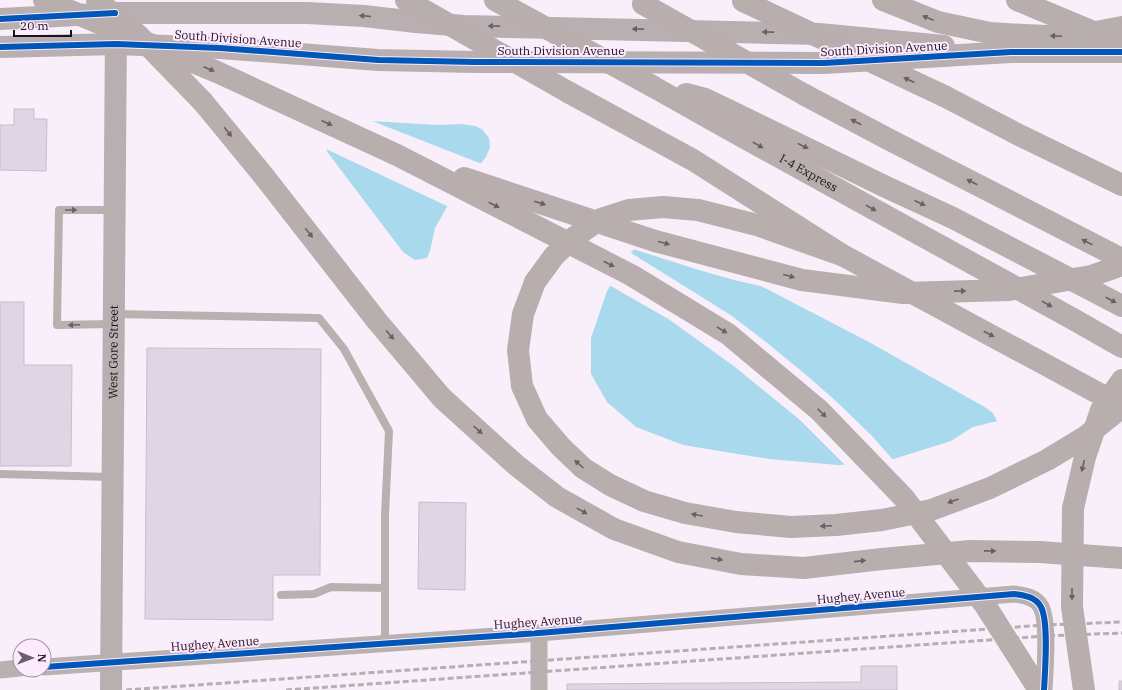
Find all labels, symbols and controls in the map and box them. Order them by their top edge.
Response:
scale bar [14,12,71,38]
one-way arrow [359,13,371,19]
one-way arrow [922,15,933,21]
text: 20 m [20,18,49,33]
one-way arrow [487,23,500,29]
one-way arrow [632,26,644,33]
street label: South Division Avenue [174,27,302,50]
one-way arrow [761,29,774,35]
one-way arrow [1050,33,1062,40]
street label: South Division Avenue [820,38,948,59]
street label: South Division Avenue [497,43,625,58]
one-way arrow [203,66,215,72]
one-way arrow [903,77,914,83]
one-way arrow [850,119,862,126]
one-way arrow [321,120,333,126]
one-way arrow [223,126,232,137]
one-way arrow [752,142,763,148]
one-way arrow [797,143,809,149]
street label: I-4 Express [777,151,840,195]
one-way arrow [966,179,977,185]
one-way arrow [534,200,546,206]
one-way arrow [915,200,926,206]
one-way arrow [488,202,500,208]
one-way arrow [866,204,877,211]
one-way arrow [65,207,78,213]
one-way arrow [304,228,313,239]
one-way arrow [1081,238,1093,245]
one-way arrow [658,240,670,246]
one-way arrow [604,261,615,267]
one-way arrow [783,274,796,280]
one-way arrow [954,288,967,294]
one-way arrow [1105,297,1117,303]
one-way arrow [1041,301,1053,308]
street label: West Gore Street [105,305,121,399]
one-way arrow [68,321,80,328]
one-way arrow [717,326,727,334]
one-way arrow [385,330,394,341]
one-way arrow [984,331,995,338]
one-way arrow [817,408,827,418]
one-way arrow [472,426,483,435]
one-way arrow [574,459,584,468]
one-way arrow [1080,459,1086,472]
one-way arrow [947,499,959,505]
one-way arrow [576,508,588,515]
one-way arrow [691,512,703,518]
one-way arrow [820,522,832,529]
one-way arrow [984,548,997,554]
one-way arrow [711,556,723,562]
one-way arrow [854,558,866,565]
street label: Hughey Avenue [816,584,906,607]
one-way arrow [1069,588,1075,601]
street label: Hughey Avenue [493,611,583,632]
street label: Hughey Avenue [170,633,260,654]
north arrow [12,638,52,678]
text: N [35,654,49,663]

